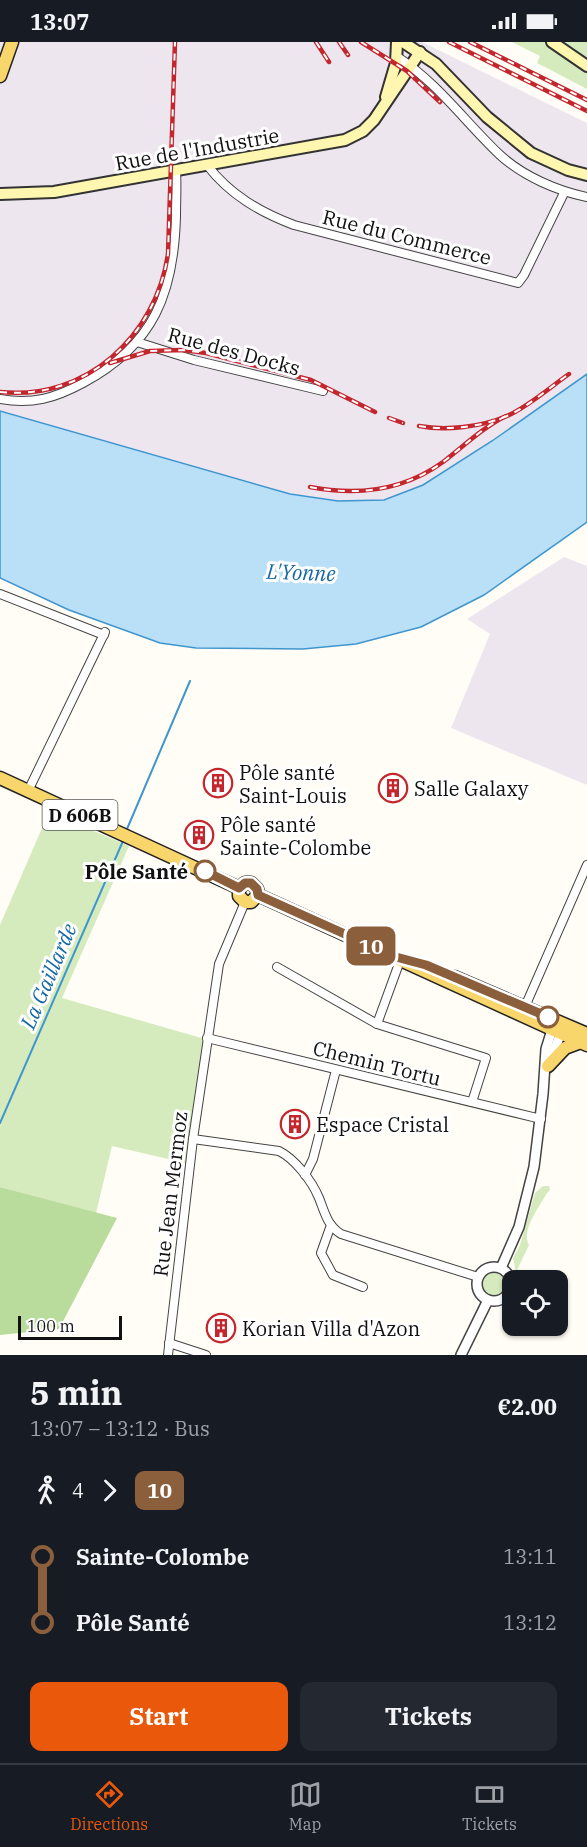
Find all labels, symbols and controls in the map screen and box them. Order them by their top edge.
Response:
text: 13:07 [30,7,89,36]
street label: Rue de l'Industrie [113,121,281,177]
street label: Rue du Commerce [320,203,494,271]
street label: Rue des Docks [165,320,303,382]
water label: L'Yonne [265,557,337,587]
place label: Pôle santé Saint-Louis [239,759,347,809]
building icon: Pôle santé Saint-Louis [202,767,234,799]
building icon: Salle Galaxy [377,772,409,804]
place label: Salle Galaxy [414,775,529,802]
road number: D 606B [42,800,118,830]
place label: Pôle santé Sainte-Colombe [220,811,371,861]
building icon: Pôle santé Sainte-Colombe [183,819,215,851]
place label: Pôle Santé [85,858,188,885]
marker: Pôle Santé [194,860,216,882]
water label: La Gaillarde [13,918,83,1034]
line badge: 10 [344,926,398,966]
text: 10 [358,932,384,960]
unlabelled marker [537,1006,559,1028]
street label: Chemin Tortu [310,1034,444,1092]
building icon: Espace Cristal [279,1108,311,1140]
street label: Rue Jean Mermoz [146,1110,194,1278]
place label: Espace Cristal [316,1111,449,1138]
map controls [502,1270,568,1336]
button: locate [502,1270,568,1336]
building icon: Korian Villa d'Azon [205,1312,237,1344]
scale bar [18,1313,122,1340]
place label: Korian Villa d'Azon [242,1315,421,1342]
text: 100 m [27,1316,75,1336]
text: 5 min [30,1371,122,1414]
text: €2.00 [498,1392,557,1421]
text: 13:07 – 13:12 · Bus [30,1415,210,1442]
icon: walk [30,1474,63,1507]
icon: forward [93,1474,126,1507]
text: 10 [147,1476,172,1504]
text: 4 [72,1477,84,1504]
text: Sainte-Colombe [76,1542,249,1571]
text: 13:11 [503,1543,557,1570]
text: Pôle Santé [76,1608,190,1637]
text: 13:12 [503,1609,557,1636]
button: Start [30,1682,288,1751]
button: Tickets [300,1682,557,1751]
tab: Directions [70,1778,148,1834]
tab: Map [289,1778,322,1834]
tab: Tickets [462,1778,517,1834]

